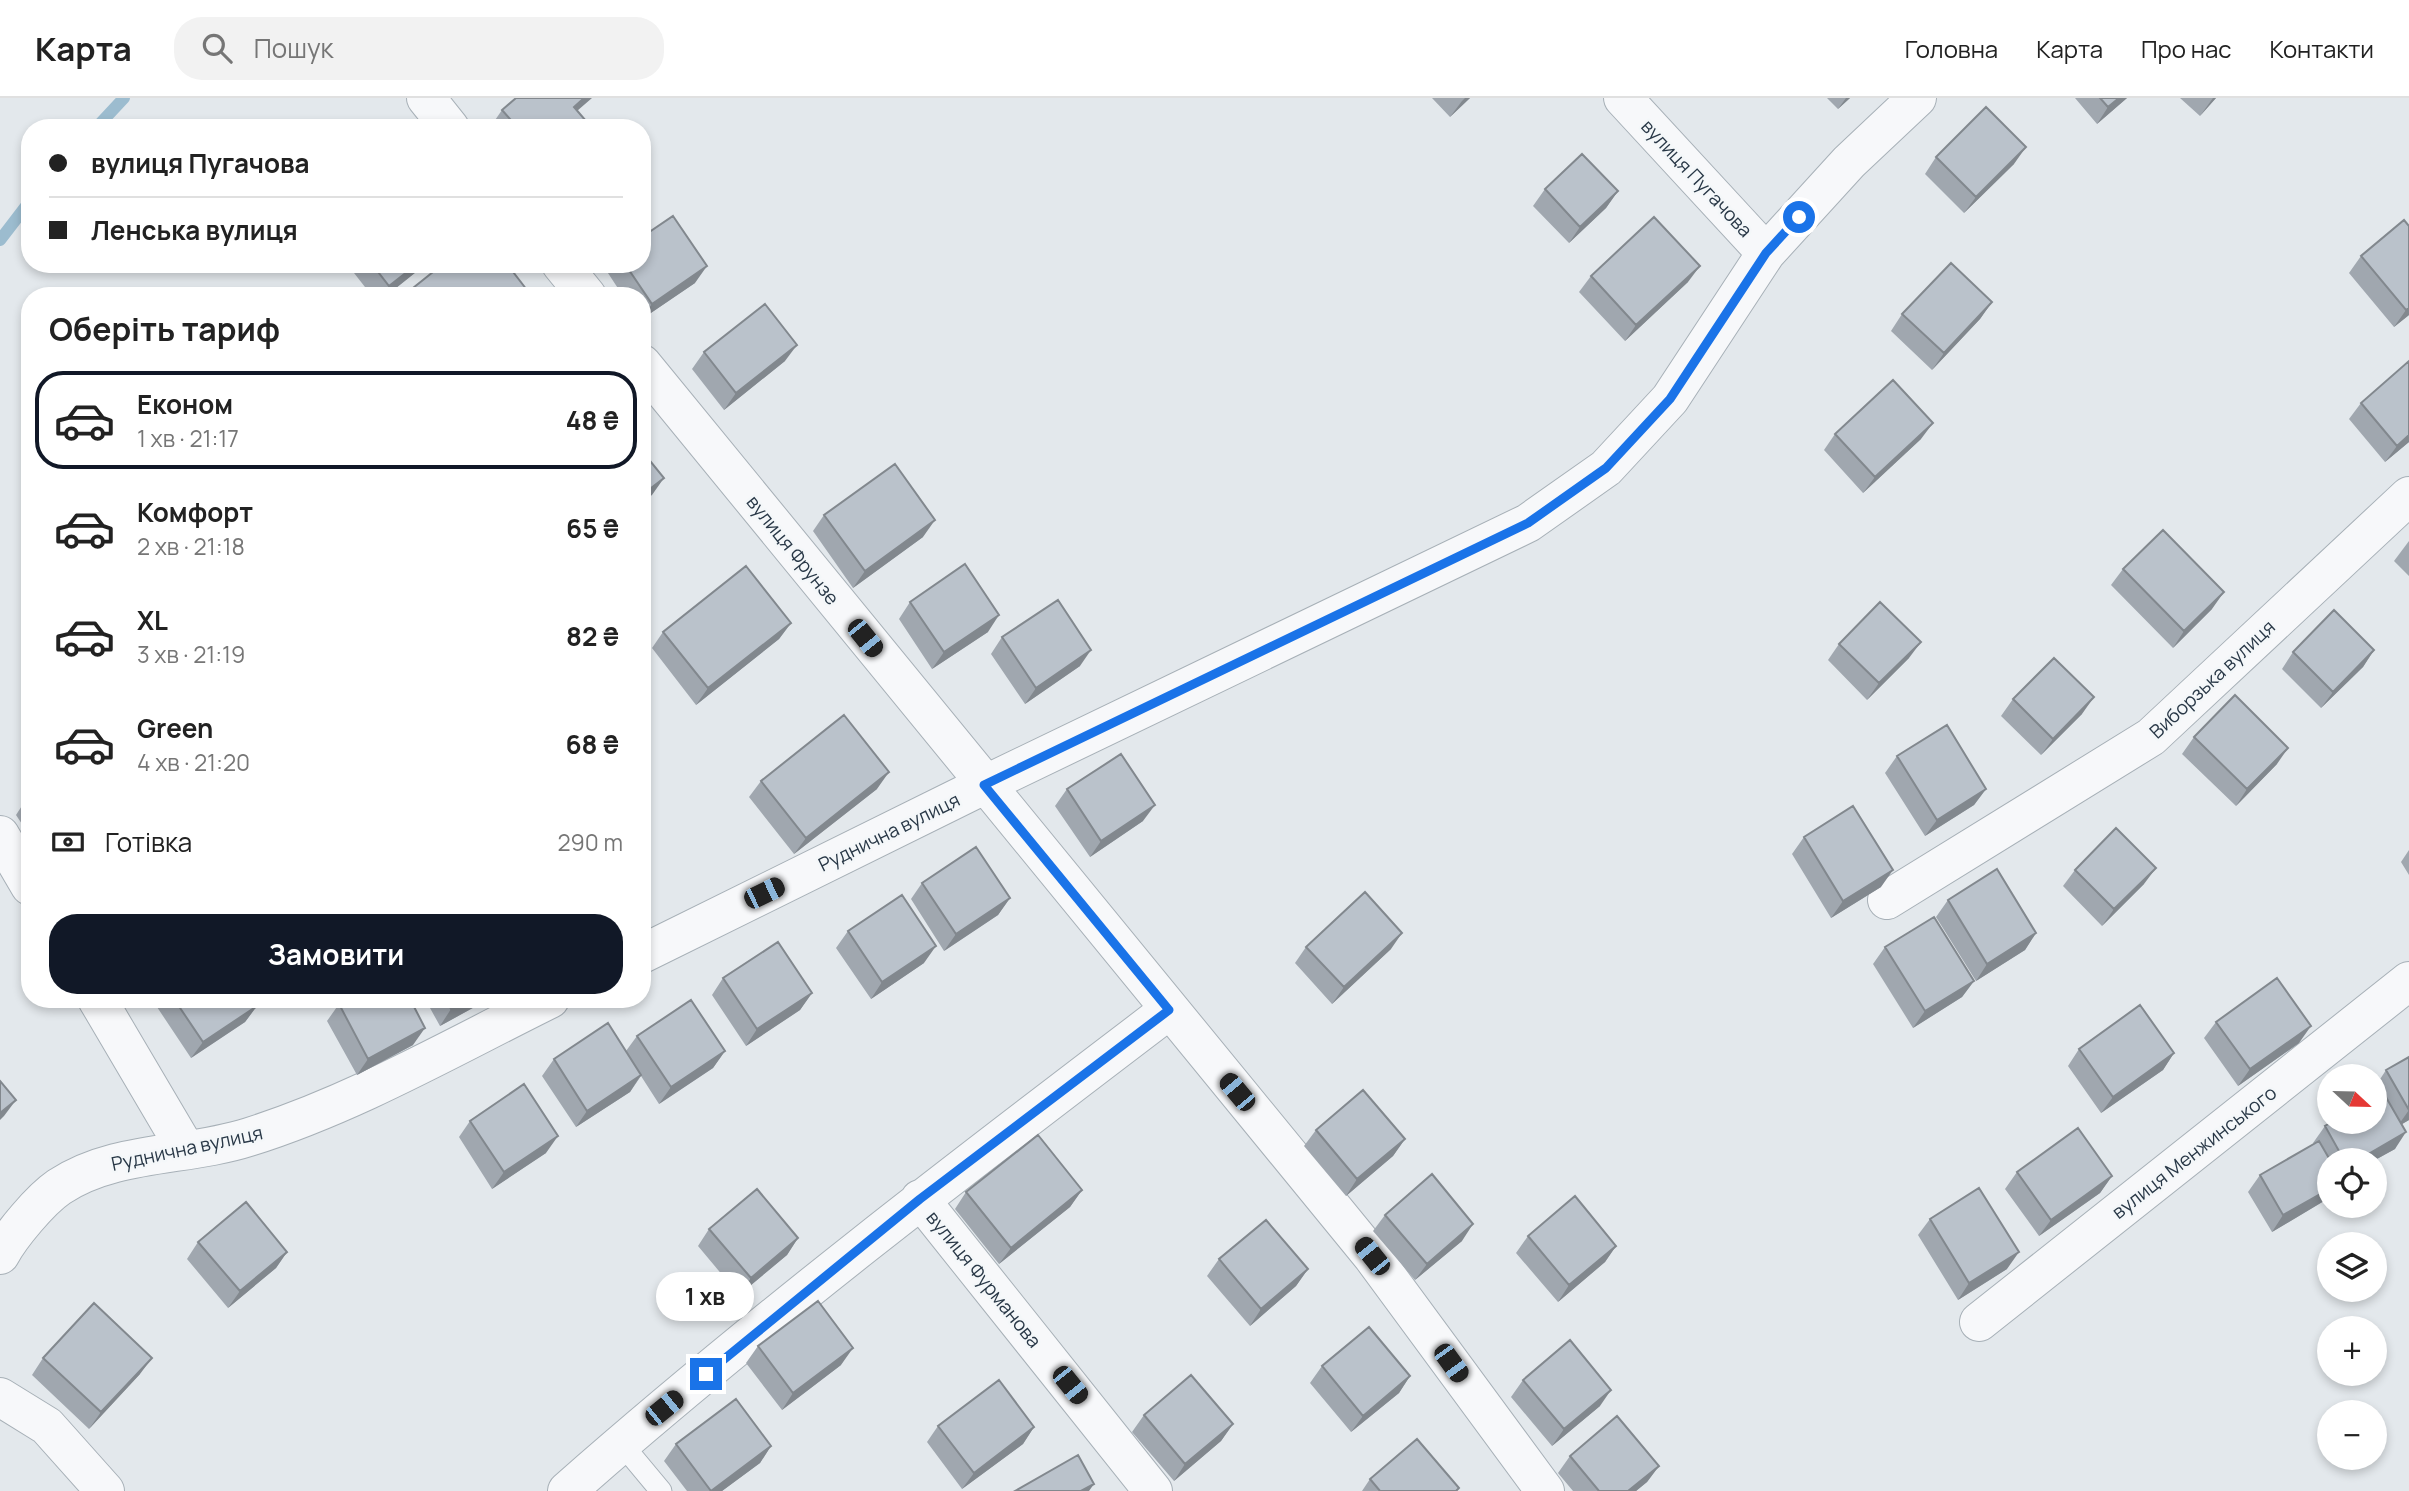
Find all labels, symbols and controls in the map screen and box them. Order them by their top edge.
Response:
search box [174,17,664,80]
text: Карта [35,26,132,71]
icon: search [198,29,236,67]
text: Пошук [254,30,334,66]
text: Головна [1905,32,1998,65]
text: Карта [2036,32,2103,65]
text: Про нас [2141,32,2232,65]
text: Контакти [2270,32,2374,65]
street label: вулиця Пугачова [1636,114,1758,242]
text: вулиця Пугачова [91,145,309,181]
route start [1783,201,1815,233]
text: Ленська вулиця [91,212,298,248]
text: Оберіть тариф [49,307,280,351]
text: Економ [137,386,233,422]
icon: car [53,389,116,452]
text: 48 ₴ [566,402,619,438]
text: 1 хв · 21:17 [137,422,239,454]
street label: вулиця Фрунзе [741,490,845,610]
text: Комфорт [137,494,253,530]
icon: car [53,497,116,560]
text: 65 ₴ [566,510,619,546]
text: 2 хв · 21:18 [137,530,245,562]
text: XL [137,602,168,638]
icon: car [53,605,116,668]
street label: Виборзька вулиця [2144,614,2280,744]
car [844,615,887,661]
text: 82 ₴ [566,618,619,654]
text: 3 хв · 21:19 [137,638,245,670]
text: Green [137,710,213,746]
icon: car [53,713,116,776]
text: 68 ₴ [565,726,619,762]
text: 4 хв · 21:20 [137,746,250,778]
street label: Руднична вулиця [814,787,964,877]
icon: cash [49,823,87,861]
text: Готівка [105,824,192,860]
text: 290 m [557,826,623,858]
car [741,874,788,912]
button: Замовити [49,914,623,994]
north arrow [2317,1064,2387,1134]
map controls [2317,1064,2387,1470]
car [1216,1069,1259,1115]
street label: вулиця Менжинського [2106,1079,2282,1225]
street label: Руднична вулиця [109,1119,265,1177]
button: locate [2317,1148,2387,1218]
street label: вулиця Фурманова [921,1205,1047,1353]
button: layers [2317,1232,2387,1302]
car [1351,1233,1394,1279]
callout: 1 хв [657,1272,755,1322]
text: 1 хв [685,1280,725,1312]
button: + [2317,1316,2387,1386]
car [1431,1340,1472,1386]
route end [690,1358,722,1390]
car [1049,1362,1092,1408]
car [642,1387,687,1429]
button: − [2317,1400,2387,1470]

